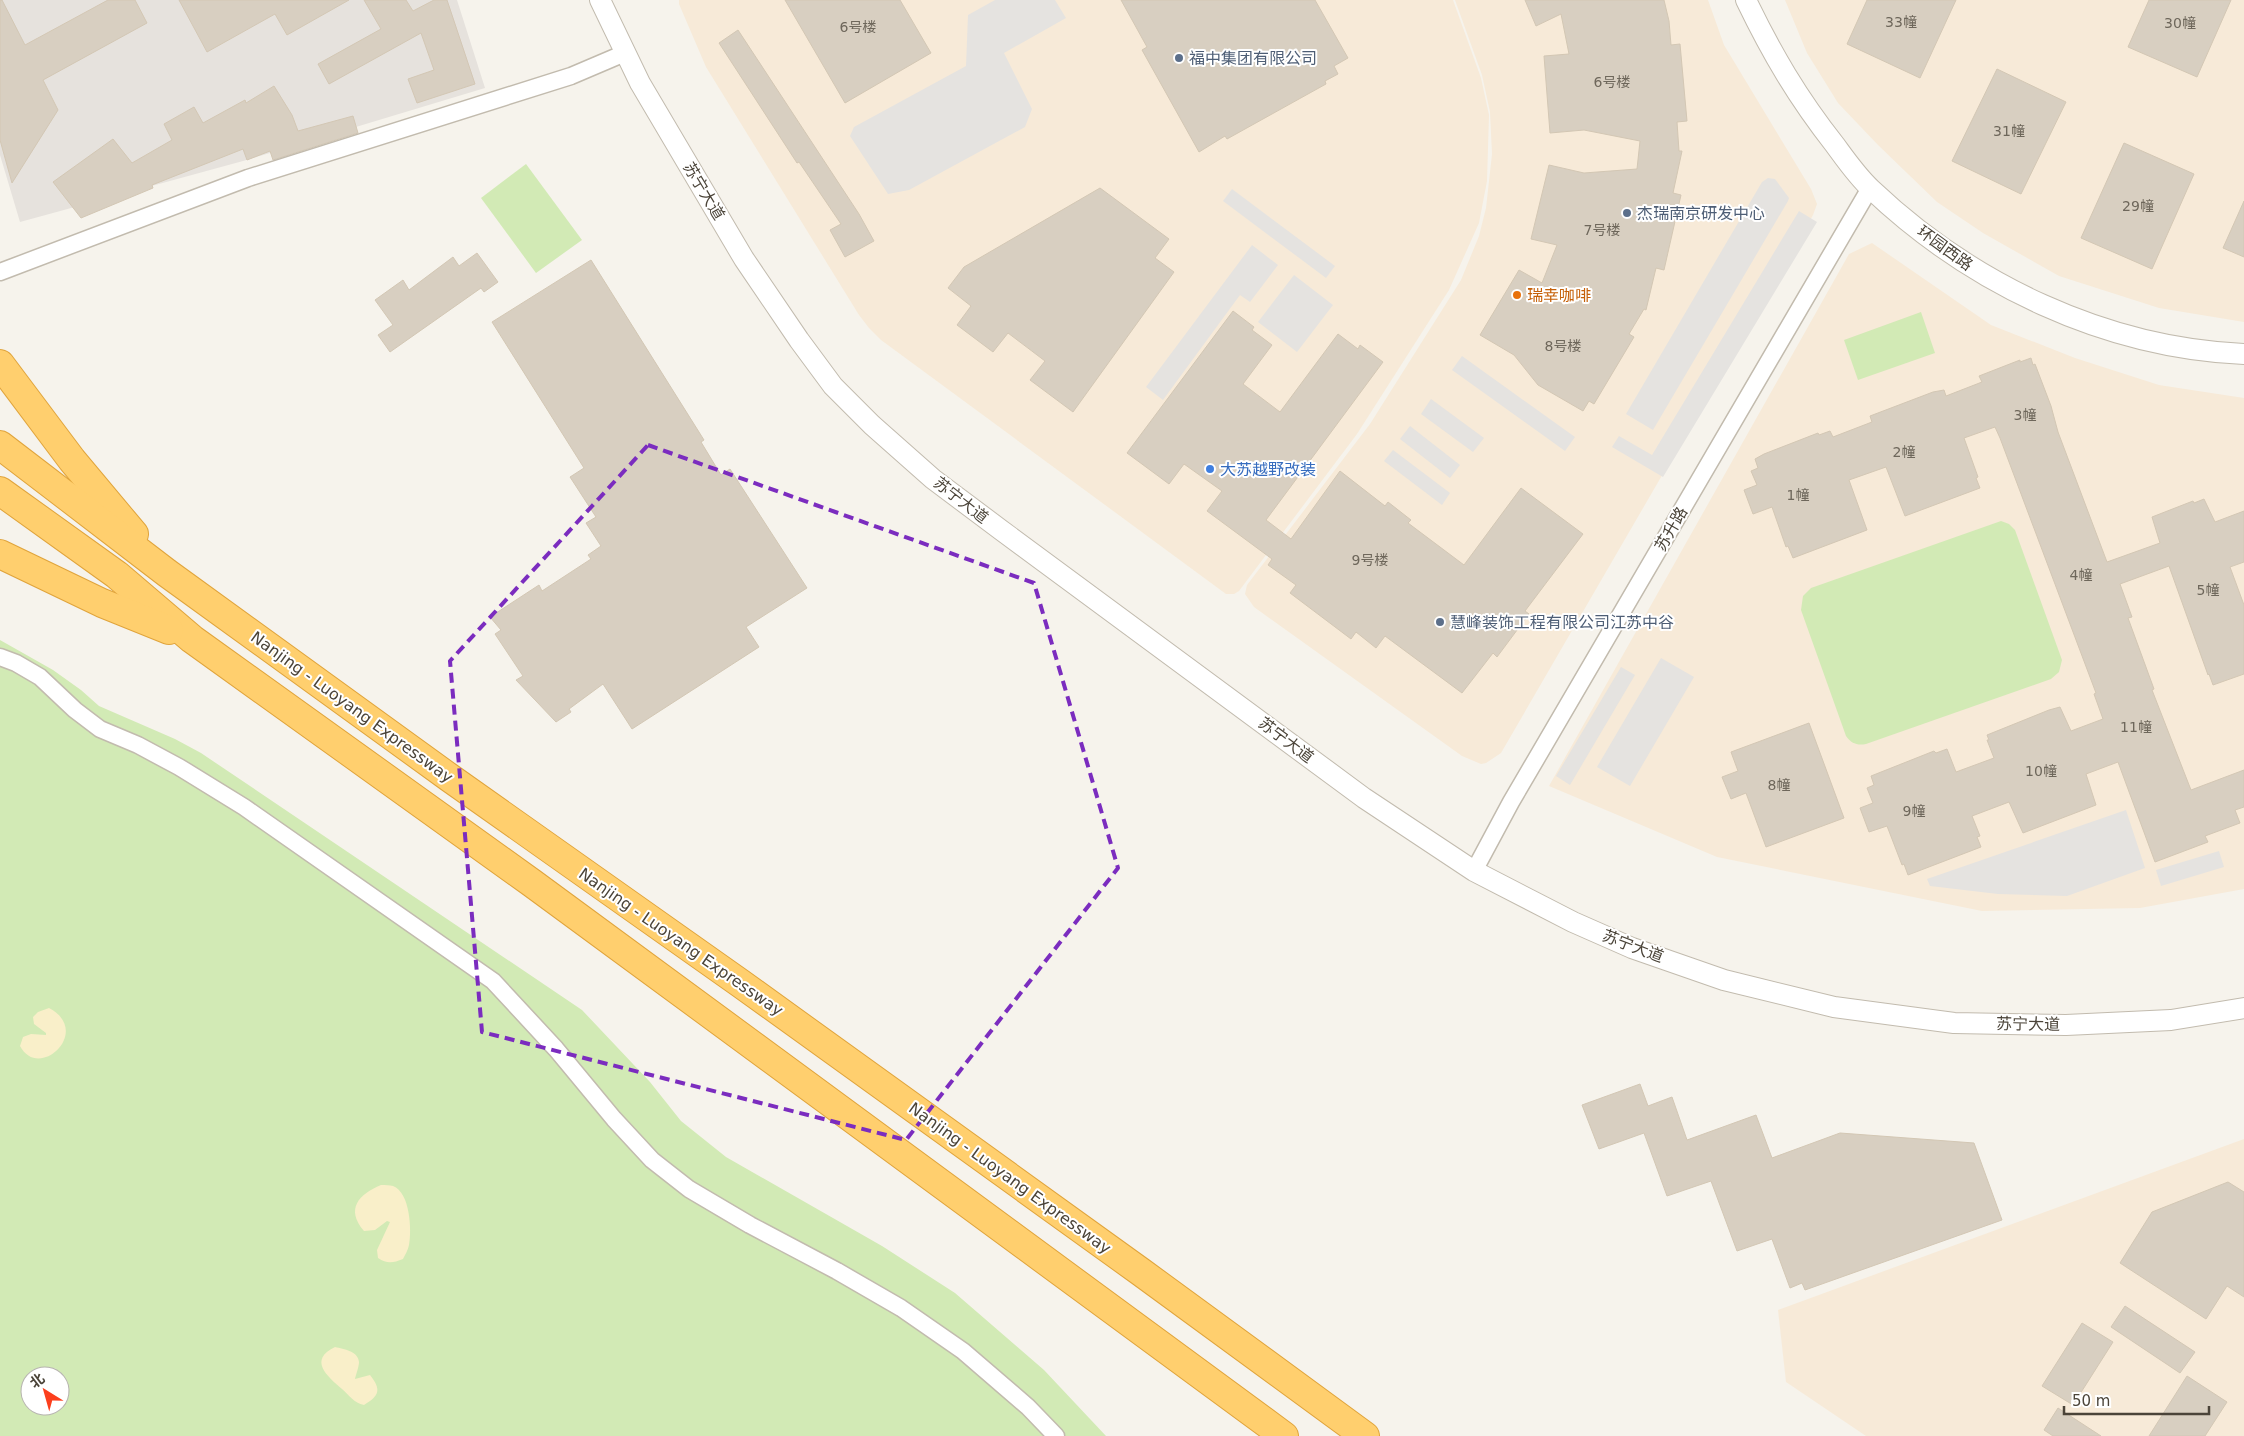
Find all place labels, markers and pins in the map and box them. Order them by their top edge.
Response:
place label: 福中集团有限公司 [1189,49,1317,68]
marker: 福中集团有限公司 [1173,52,1185,64]
place label: 杰瑞南京研发中心 [1637,204,1765,223]
marker: 杰瑞南京研发中心 [1621,207,1633,219]
place label: 瑞幸咖啡 [1527,286,1591,305]
marker: 瑞幸咖啡 [1511,289,1523,301]
place label: 大苏越野改装 [1220,460,1316,479]
marker: 大苏越野改装 [1204,463,1216,475]
place label: 慧峰装饰工程有限公司江苏中谷 [1450,613,1674,632]
marker: 慧峰装饰工程有限公司江苏中谷 [1434,616,1446,628]

